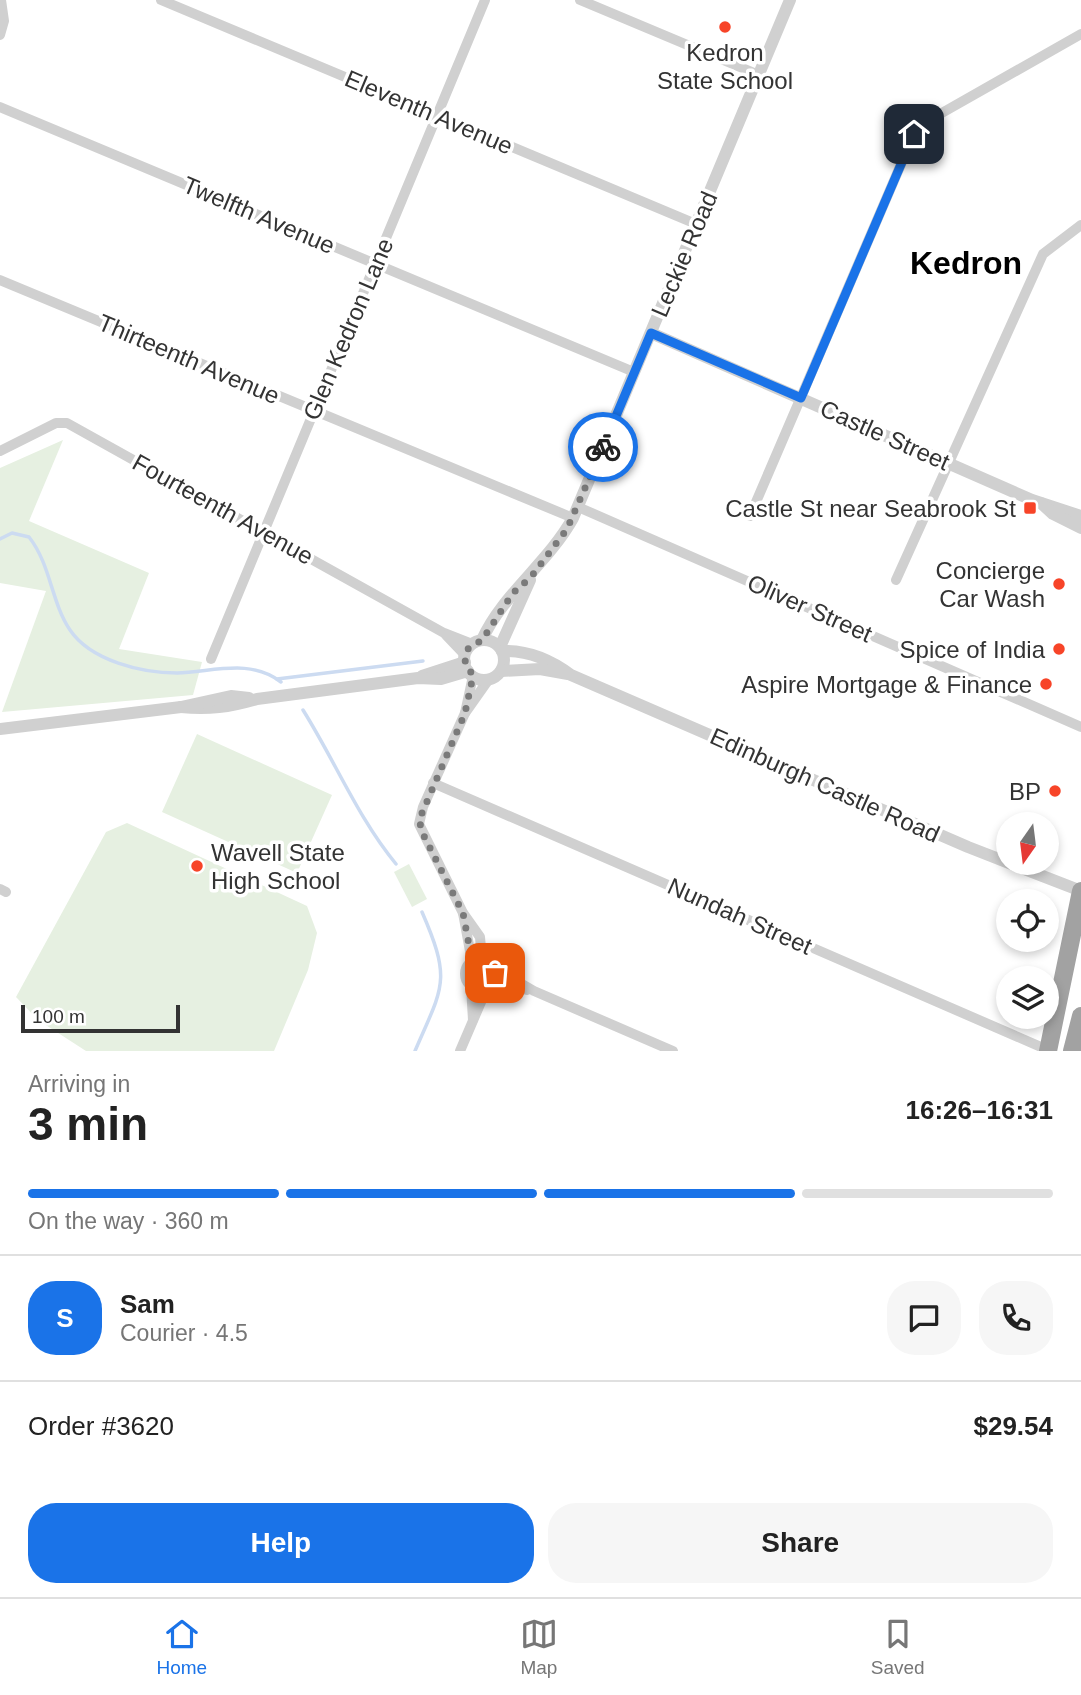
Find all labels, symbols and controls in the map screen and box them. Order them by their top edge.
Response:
marker: Kedron State School [717,19,733,35]
place label: Kedron State School [657,39,793,94]
street label: Eleventh Avenue [341,64,517,160]
pin [884,104,944,164]
icon: home [895,115,933,153]
street label: Twelfth Avenue [179,171,339,259]
street label: Leckie Road [646,187,722,321]
street label: Glen Kedron Lane [298,234,398,424]
district label: Kedron [910,245,1022,281]
street label: Thirteenth Avenue [94,309,284,409]
street label: Castle Street [816,394,954,476]
courier [568,412,638,482]
icon: bike [584,428,622,466]
street label: Fourteenth Avenue [128,448,318,570]
place label: Castle St near Seabrook St [725,495,1016,522]
marker: Castle St near Seabrook St [1022,500,1038,516]
place label: Concierge Car Wash [936,557,1045,612]
street label: Oliver Street [744,569,877,648]
marker: Concierge Car Wash [1051,576,1067,592]
place label: Spice of India [900,636,1046,663]
marker: Spice of India [1051,641,1067,657]
place label: Aspire Mortgage & Finance [741,671,1032,698]
marker: Aspire Mortgage & Finance [1038,676,1054,692]
street label: Edinburgh Castle Road [706,722,944,848]
place label: BP [1009,778,1041,805]
marker: BP [1047,783,1063,799]
north arrow [996,812,1059,875]
map controls [996,812,1059,1029]
place label: Wavell State High School [211,839,345,894]
marker: Wavell State High School [189,858,205,874]
street label: Nundah Street [664,872,816,960]
button: locate [996,889,1059,952]
pin [465,943,525,1003]
icon: bag [476,954,514,992]
button: layers [996,966,1059,1029]
scale bar [21,1002,180,1034]
text: 100 m [32,1006,85,1027]
text: Arriving in [28,1071,130,1097]
text: 16:26–16:31 [906,1095,1053,1125]
text: 3 min [28,1098,148,1150]
text: On the way · 360 m [28,1208,229,1234]
button: chat [887,1281,961,1355]
button: phone [979,1281,1053,1355]
text: Sam [120,1289,175,1319]
text: S [56,1303,74,1333]
text: Courier · 4.5 [120,1320,248,1346]
text: Order #3620 [28,1411,174,1441]
text: $29.54 [973,1411,1053,1441]
button: Help [28,1503,534,1583]
button: Share [548,1503,1053,1583]
tab: Home [156,1615,207,1679]
tab: Map [520,1615,558,1679]
tab: Saved [871,1615,925,1679]

